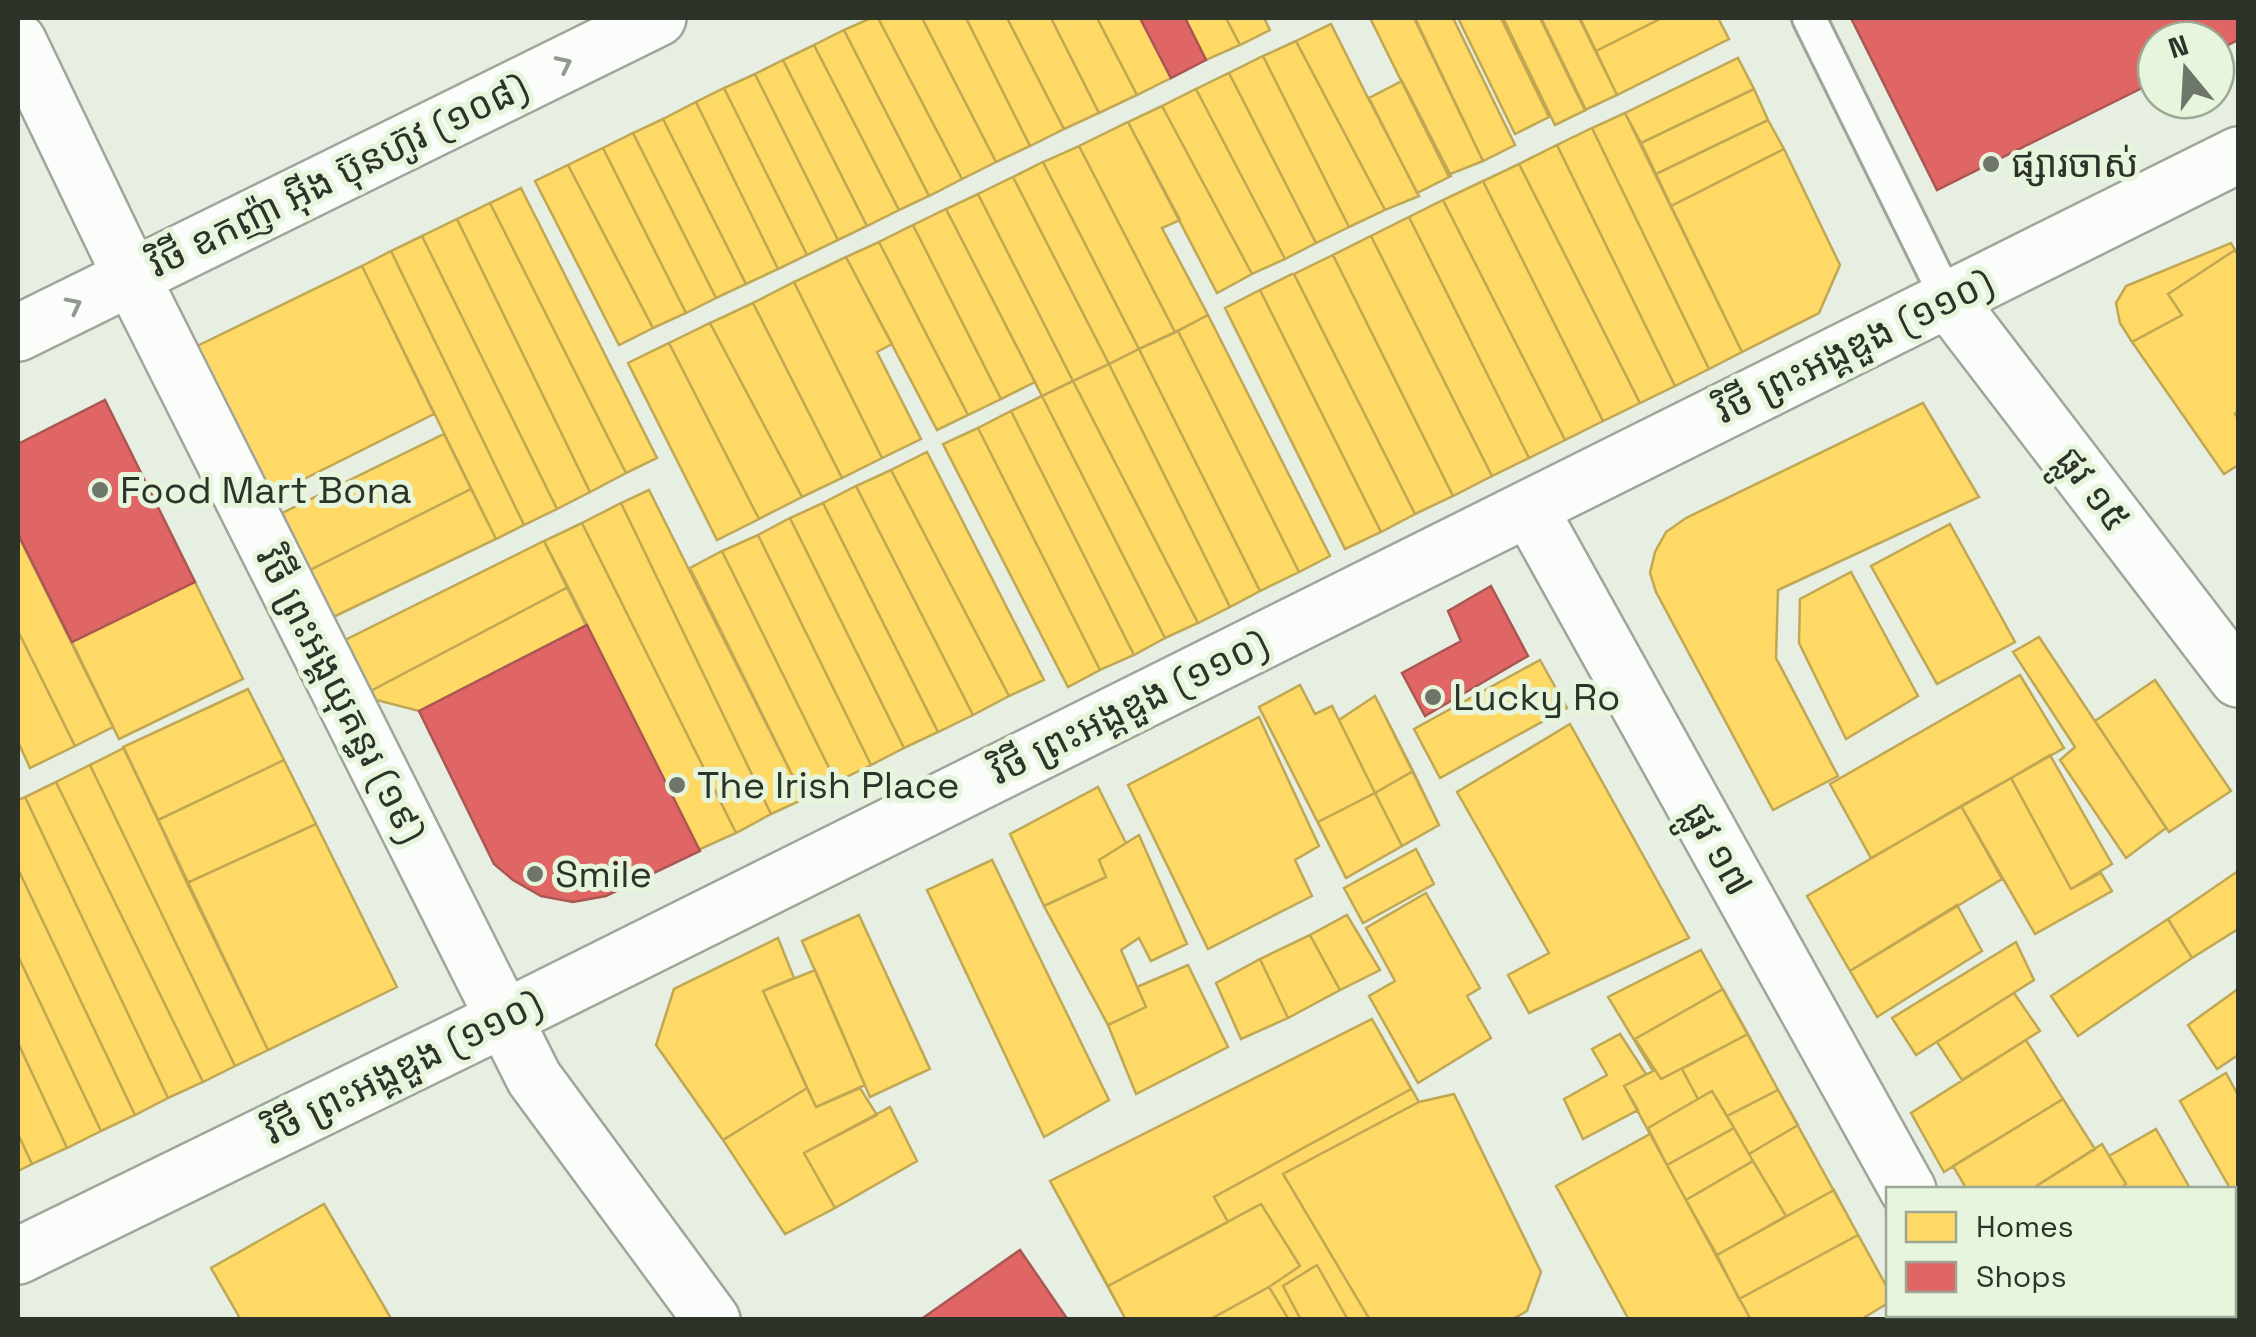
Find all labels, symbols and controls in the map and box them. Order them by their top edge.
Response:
north arrow [2136,20,2236,120]
text: N [2164,26,2193,66]
one-way arrow [554,56,572,76]
street label: វិថី ឧកញ៉ា អ៊ីង ប៊ុនហ៊ូវ (១០៨) [140,62,536,288]
place label: ផ្សារចាស់ [2011,140,2139,188]
marker: ផ្សារចាស់ [1980,153,2002,175]
street label: វិថី ព្រះអង្គឌួង (១១០) [1707,258,2001,434]
one-way arrow [64,298,82,317]
street label: ផ្លូវ ១៥ [2038,437,2141,547]
place label: Food Mart Bona [120,466,412,514]
marker: Food Mart Bona [89,479,111,501]
street label: វិថី ព្រះអង្គយុគន្ធរ (១៩) [245,539,436,851]
street label: វិថី ព្រះអង្គឌួង (១១០) [982,619,1276,795]
place label: Lucky Ro [1453,673,1621,721]
marker: Lucky Ro [1422,686,1444,708]
place label: The Irish Place [697,761,960,809]
marker: The Irish Place [666,774,688,796]
street label: ផ្លូវ ១៧ [1665,794,1763,909]
place label: Smile [555,850,652,898]
marker: Smile [524,863,546,885]
street label: វិថី ព្រះអង្គឌួង (១១០) [256,979,550,1155]
legend [1886,1187,2236,1317]
text: Homes [1976,1207,2074,1246]
text: Shops [1976,1257,2066,1296]

